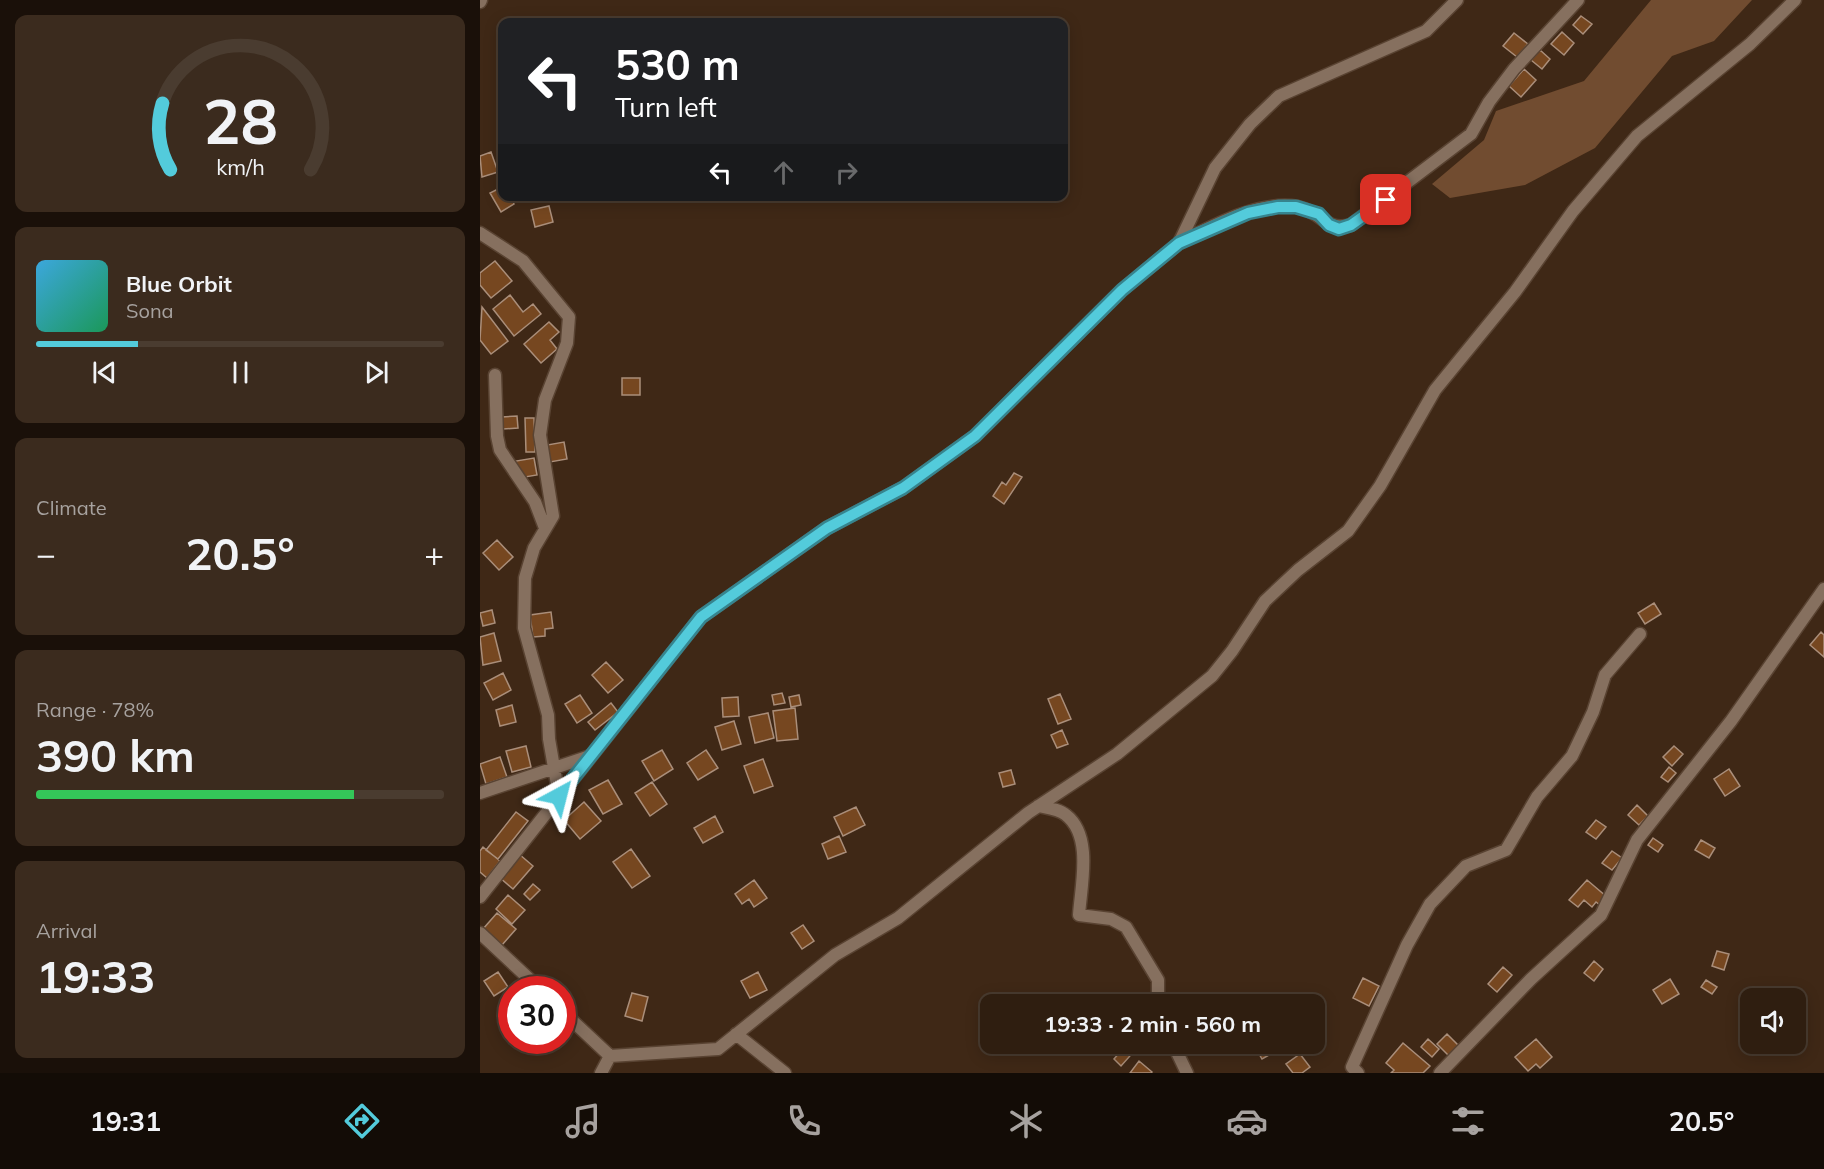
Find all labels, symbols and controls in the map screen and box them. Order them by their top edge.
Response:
text: 530 m [615,38,740,91]
icon: left [516,42,594,120]
text: 28 [203,81,277,160]
text: Turn left [615,90,717,124]
text: km/h [216,154,264,181]
icon: left [704,156,737,189]
icon: ahead [767,156,800,189]
icon: right [830,156,863,189]
pin [1360,174,1411,225]
icon: arrive [1369,183,1402,216]
text: Blue Orbit [126,270,232,298]
text: Sona [126,298,174,323]
icon: previous [88,356,121,389]
icon: pause [224,356,257,389]
icon: next [360,356,393,389]
text: Climate [36,495,107,520]
text: 20.5° [185,525,295,581]
text: − [36,533,56,574]
text: + [424,533,444,574]
text: Range · 78% [36,697,154,722]
text: 390 km [36,727,195,783]
position arrow [527,764,591,828]
text: Arrival [36,918,97,943]
text: 19:33 [36,948,155,1004]
speed limit sign: 30 [498,976,576,1054]
map controls [1740,988,1806,1054]
button: sound [1740,988,1806,1054]
text: 19:33 · 2 min · 560 m [1044,1010,1261,1038]
icon: directions [341,1100,383,1142]
icon: music [562,1100,604,1142]
icon: phone [783,1100,825,1142]
icon: climate [1005,1100,1047,1142]
icon: car [1226,1100,1268,1142]
icon: filters [1447,1100,1489,1142]
text: 19:31 [90,1104,161,1138]
text: 20.5° [1669,1104,1734,1138]

